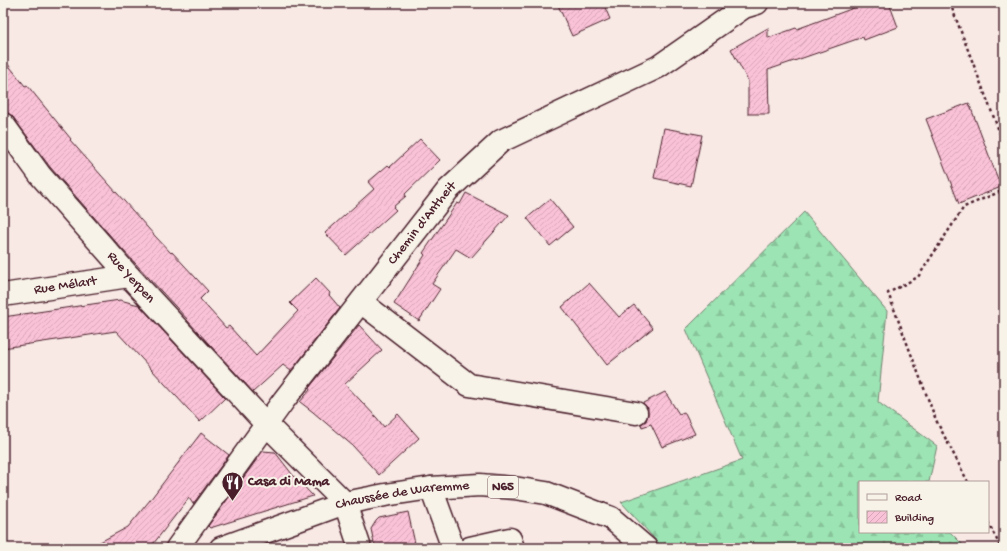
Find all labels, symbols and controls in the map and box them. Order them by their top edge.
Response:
street label: Chemin d'Antheit [384,177,461,268]
street label: Rue Yerpen [103,248,159,307]
street label: Rue Mélart [33,272,99,299]
restaurant icon: Casa di Mama [220,469,246,502]
place label: Casa di Mama [247,474,331,491]
road number: N65 [488,476,518,498]
street label: Chaussée de Waremme [333,477,471,514]
legend [859,481,989,533]
text: Road [895,492,922,506]
text: Building [894,512,934,526]

